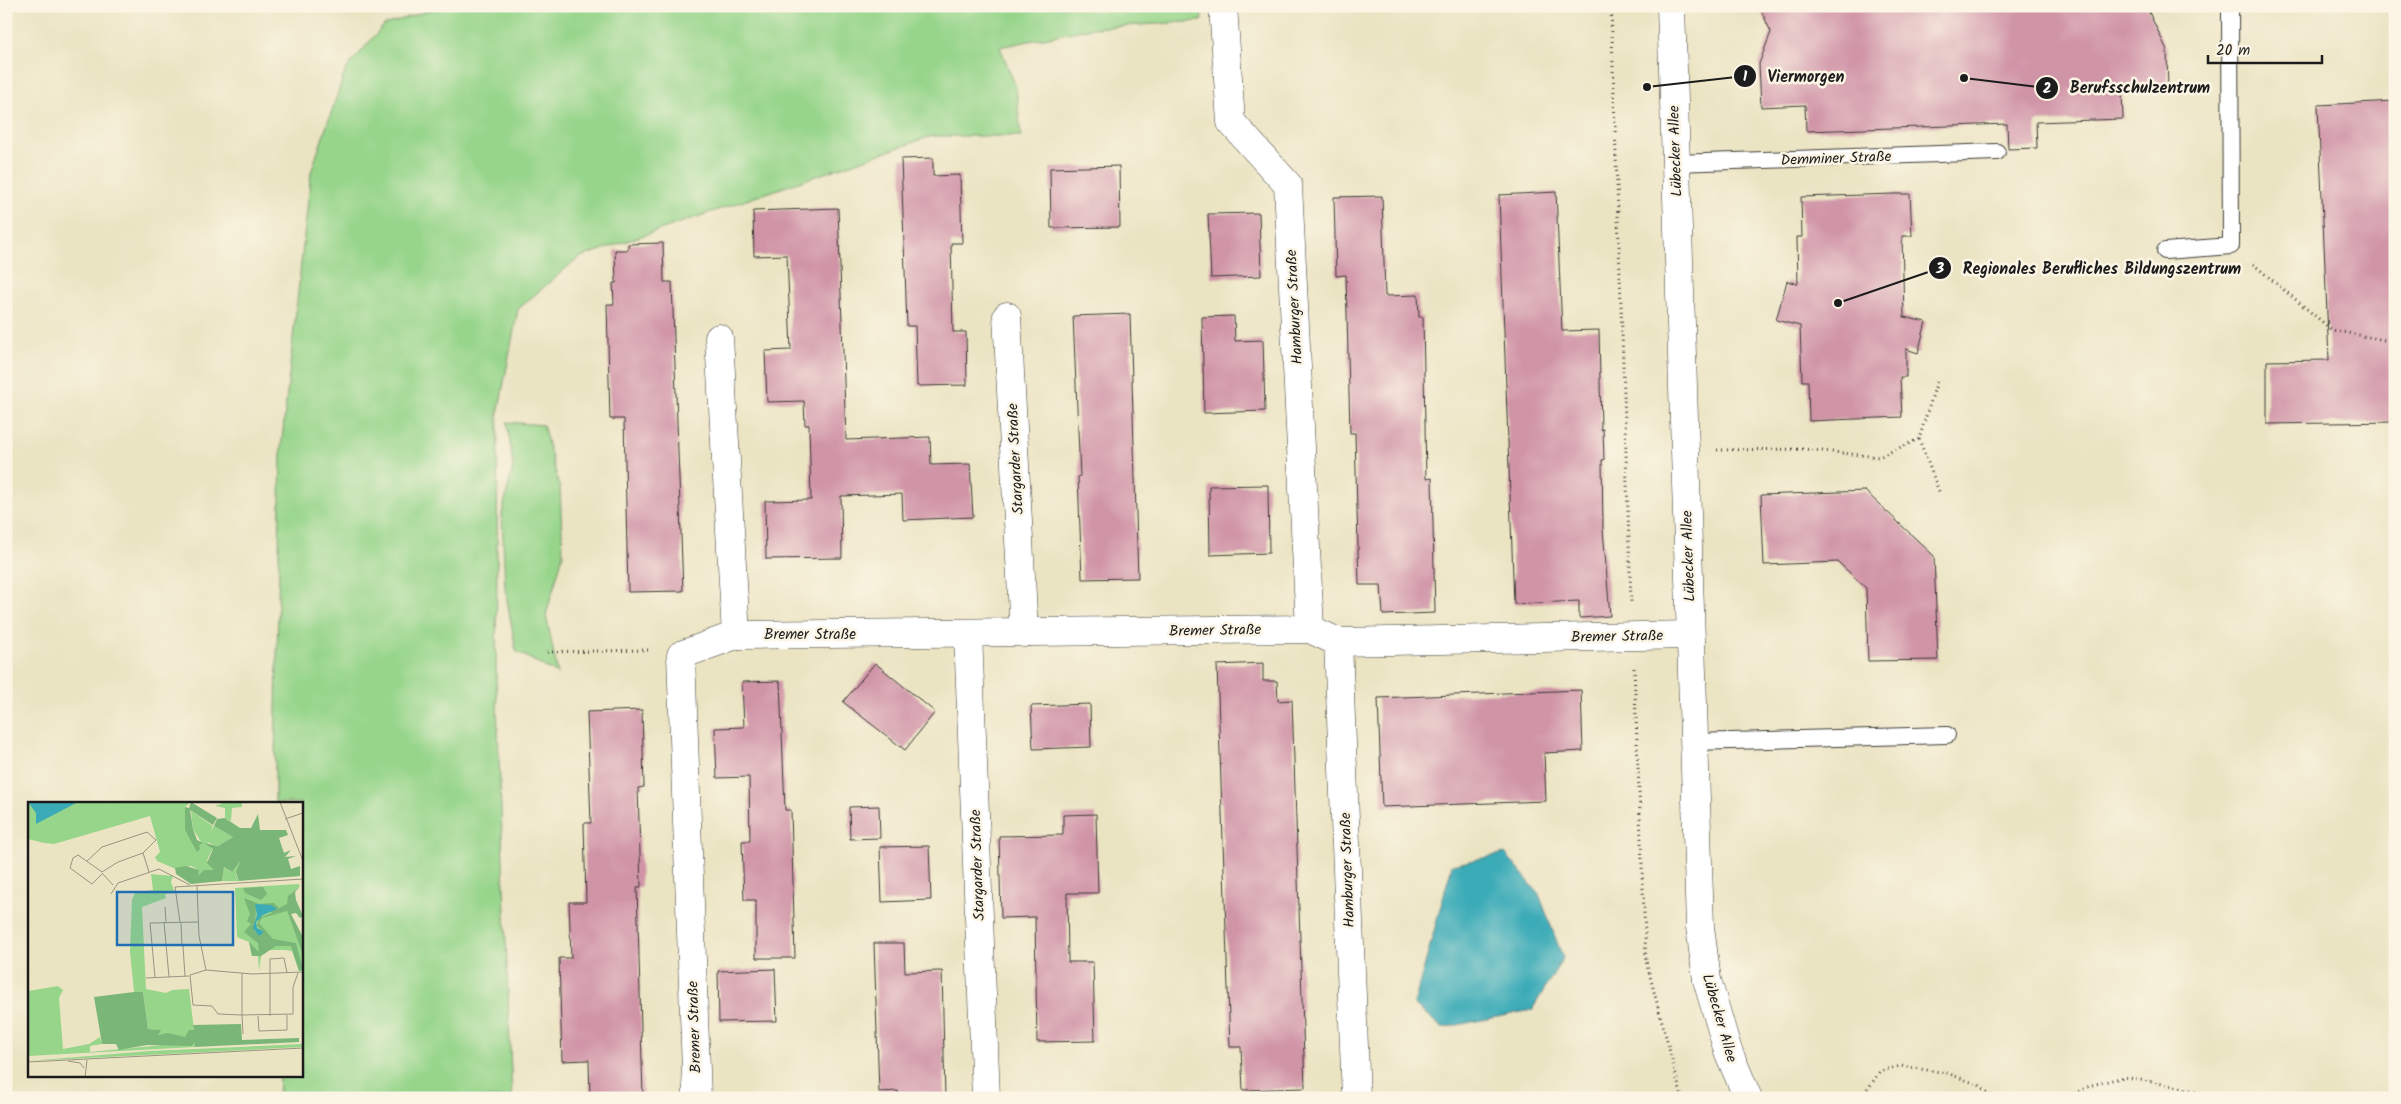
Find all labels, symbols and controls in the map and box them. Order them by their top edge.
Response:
scale bar [2208,32,2322,64]
text: 20 m [2216,39,2250,63]
callout: Viermorgen [1733,60,1854,91]
text: 1 [1743,65,1748,89]
text: Viermorgen [1768,65,1845,90]
callout: Berufsschulzentrum [2034,72,2220,103]
text: Berufsschulzentrum [2070,76,2210,101]
text: 2 [2043,77,2052,101]
street label: Lübecker Allee [1662,105,1690,197]
street label: Demminer Straße [1780,145,1892,173]
street label: Hamburger Straße [1280,249,1310,365]
callout: Regionales Berufliches Bildungszentrum [1927,252,2251,283]
text: 3 [1935,257,1944,281]
text: Regionales Berufliches Bildungszentrum [1963,257,2241,282]
street label: Stargarder Straße [1001,402,1031,515]
street label: Lübecker Allee [1675,510,1703,602]
street label: Bremer Straße [1169,618,1262,644]
street label: Bremer Straße [764,623,856,647]
street label: Bremer Straße [1571,624,1664,650]
inset map [28,802,302,1076]
street label: Stargarder Straße [964,809,992,921]
street label: Hamburger Straße [1334,812,1362,928]
street label: Lübecker Allee [1695,971,1743,1066]
street label: Bremer Straße [681,980,709,1073]

